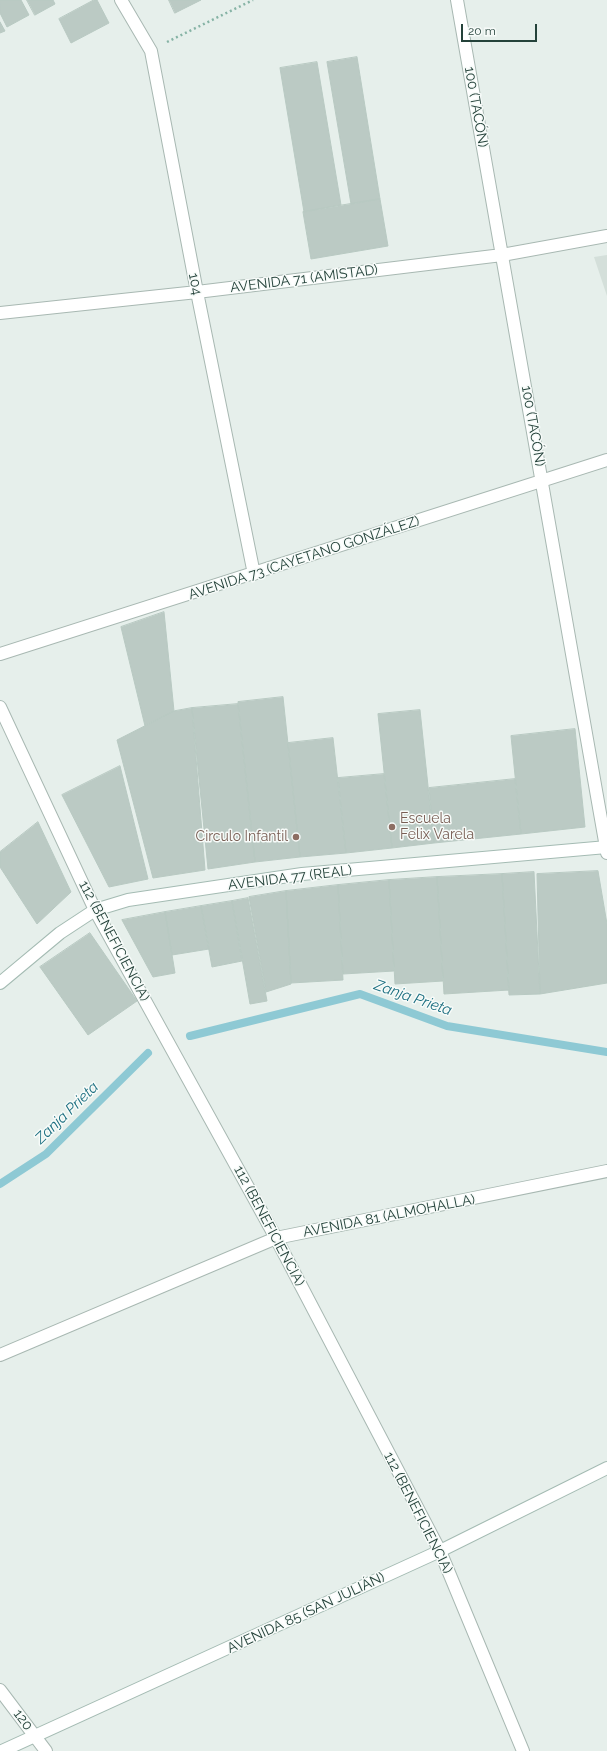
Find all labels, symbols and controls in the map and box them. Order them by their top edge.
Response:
scale bar [463,16,539,42]
text: 20 m [468,24,496,38]
street label: 100 (TACÓN) [461,65,491,149]
street label: AVENIDA 71 (AMISTAD) [229,262,379,296]
street label: 104 [185,271,205,297]
street label: 100 (TACÓN) [518,384,548,468]
street label: AVENIDA 73 (CAYETANO GONZÁLEZ) [186,513,422,603]
place label: Escuela Felix Varela [400,811,474,844]
marker: Escuela Felix Varela [387,822,397,832]
place label: Circulo Infantil [196,829,288,845]
marker: Circulo Infantil [291,832,301,842]
street label: AVENIDA 77 (REAL) [227,862,353,894]
street label: 112 (BENEFICIENCIA) [75,878,153,1004]
water label: Zanja Prieta [372,976,454,1020]
water label: Zanja Prieta [32,1078,102,1148]
street label: 112 (BENEFICIENCIA) [230,1163,308,1289]
street label: AVENIDA 81 (ALMOHALLA) [301,1191,477,1241]
street label: 112 (BENEFICIENCIA) [380,1449,456,1577]
street label: AVENIDA 85 (SAN JULIÁN) [224,1569,388,1657]
street label: 120 [10,1706,36,1734]

